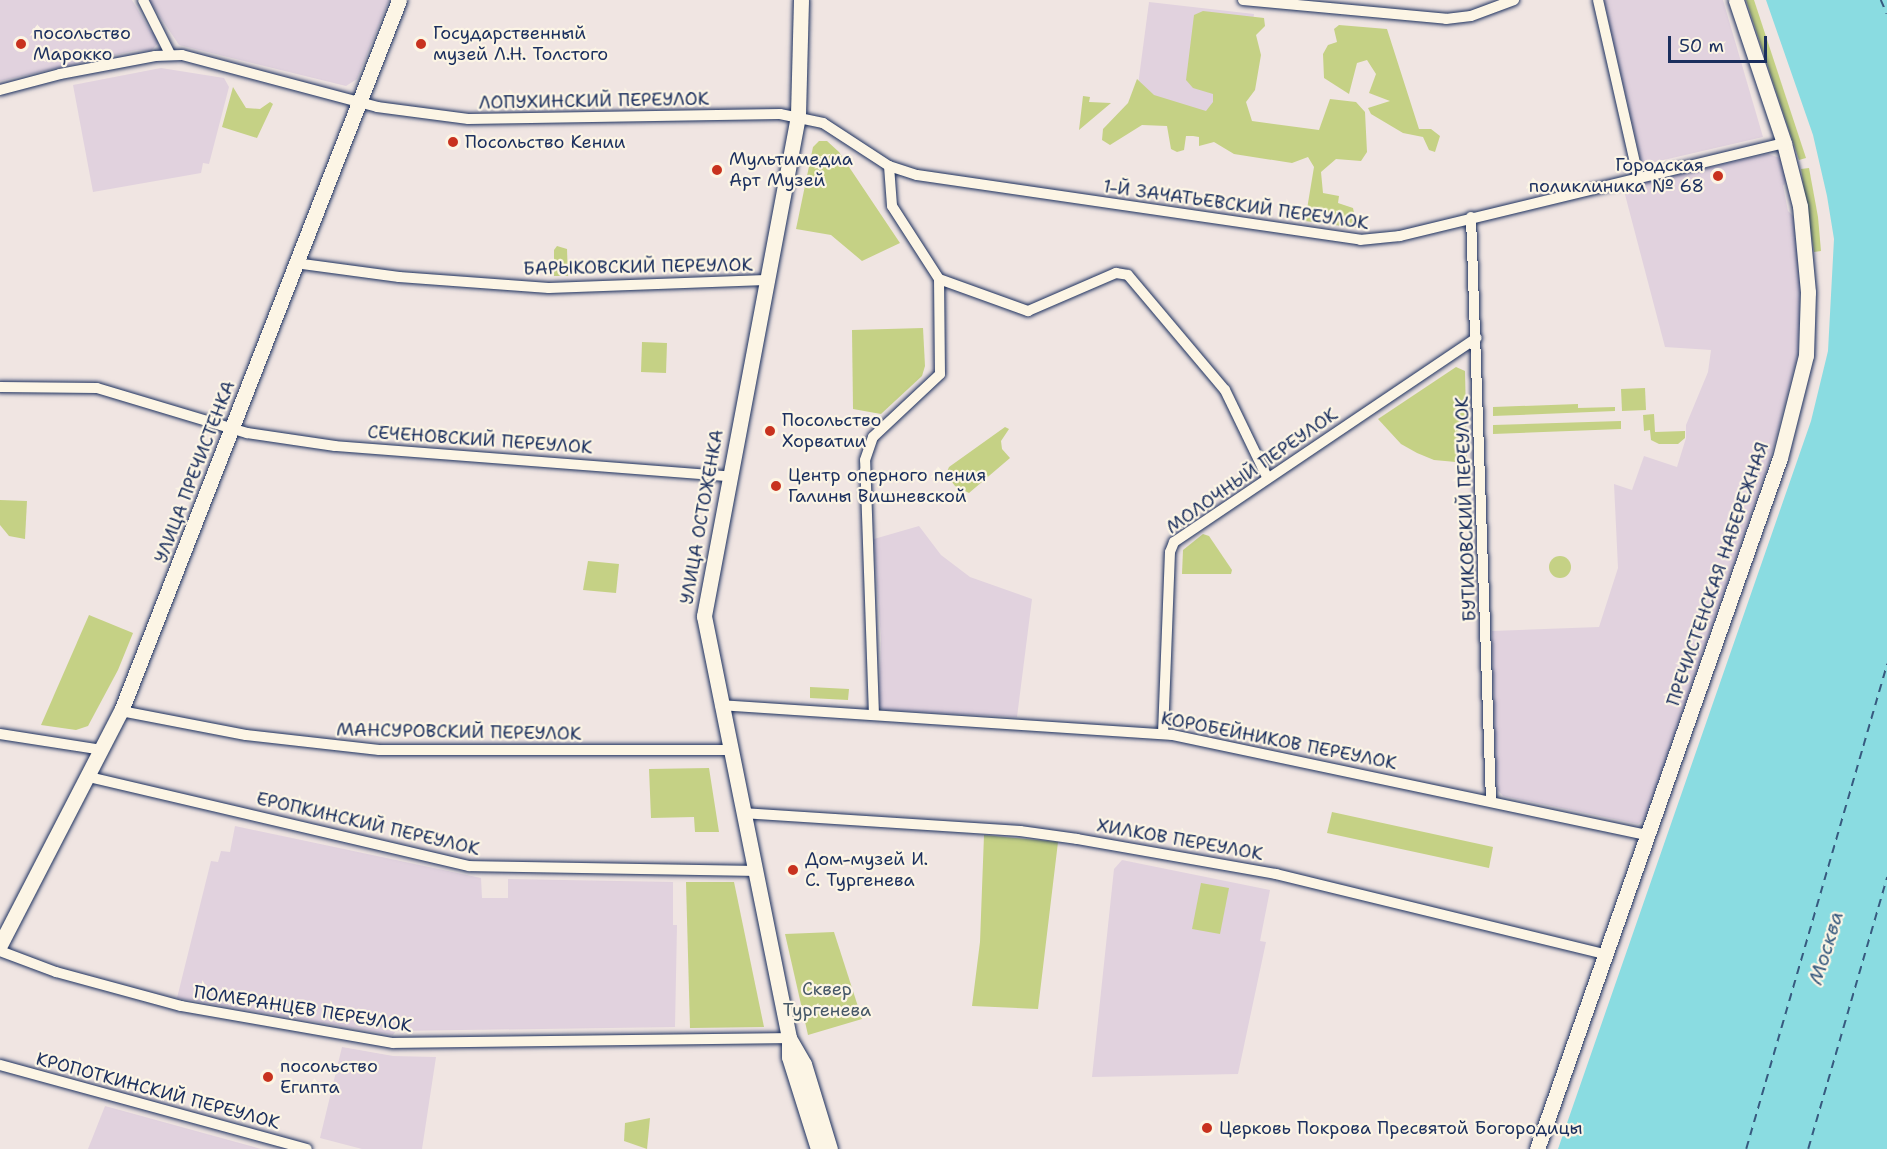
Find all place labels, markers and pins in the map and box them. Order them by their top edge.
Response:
place label: посольство Марокко [33,23,131,66]
place label: Государственный музей Л.Н. Толстого [433,23,608,66]
marker: посольство Марокко [14,37,28,51]
marker: Государственный музей Л.Н. Толстого [414,37,428,51]
place label: Посольство Кении [465,131,626,153]
marker: Посольство Кении [446,135,460,149]
place label: Мультимедиа Арт Музей [729,149,853,192]
place label: Городская поликлиника № 68 [1529,155,1704,198]
marker: Мультимедиа Арт Музей [710,163,724,177]
marker: Городская поликлиника № 68 [1709,167,1727,185]
place label: Посольство Хорватии [782,410,881,452]
marker: Посольство Хорватии [763,424,777,438]
place label: Центр оперного пения Галины Вишневской [788,465,986,508]
marker: Центр оперного пения Галины Вишневской [769,479,783,493]
place label: Дом-музей И. С. Тургенева [805,849,928,892]
marker: Дом-музей И. С. Тургенева [786,863,800,877]
place label: посольство Египта [280,1056,378,1098]
marker: посольство Египта [261,1070,275,1084]
place label: Церковь Покрова Пресвятой Богородицы [1219,1117,1583,1139]
marker: Церковь Покрова Пресвятой Богородицы [1200,1121,1214,1135]

